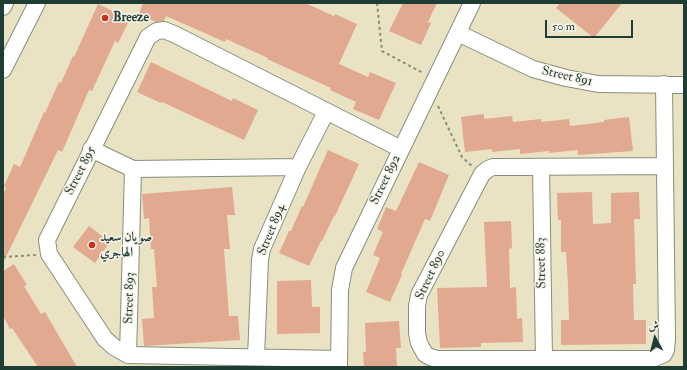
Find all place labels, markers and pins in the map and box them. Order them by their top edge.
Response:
place label: Breeze [113,10,149,26]
marker: Breeze [100,13,110,23]
place label: صويان سعيد الهاجري [100,230,152,261]
marker: صويان سعيد الهاجري [87,240,97,250]

